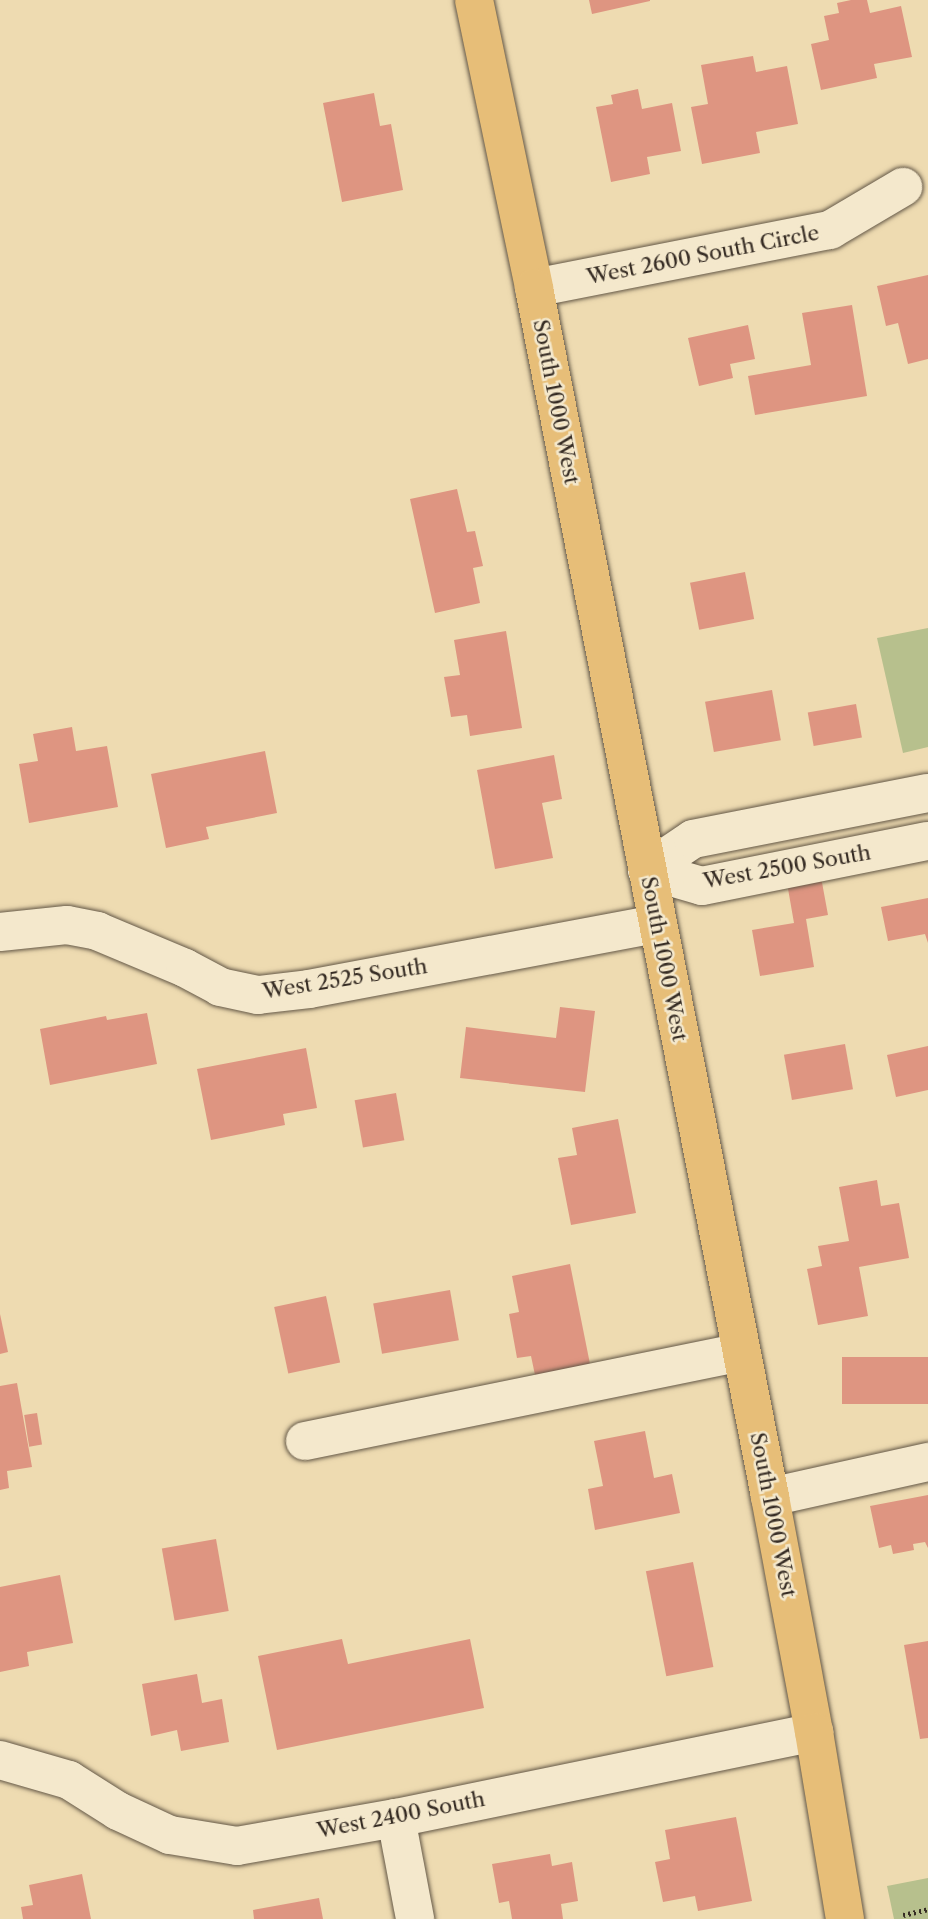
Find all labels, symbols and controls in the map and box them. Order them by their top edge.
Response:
street label: West 2600 South Circle [585,220,821,290]
street label: South 1000 West [528,317,584,487]
street label: West 2500 South [701,840,873,894]
street label: South 1000 West [636,874,692,1044]
street label: West 2525 South [261,954,429,1004]
street label: South 1000 West [745,1430,801,1600]
street label: West 2400 South [315,1786,487,1844]

